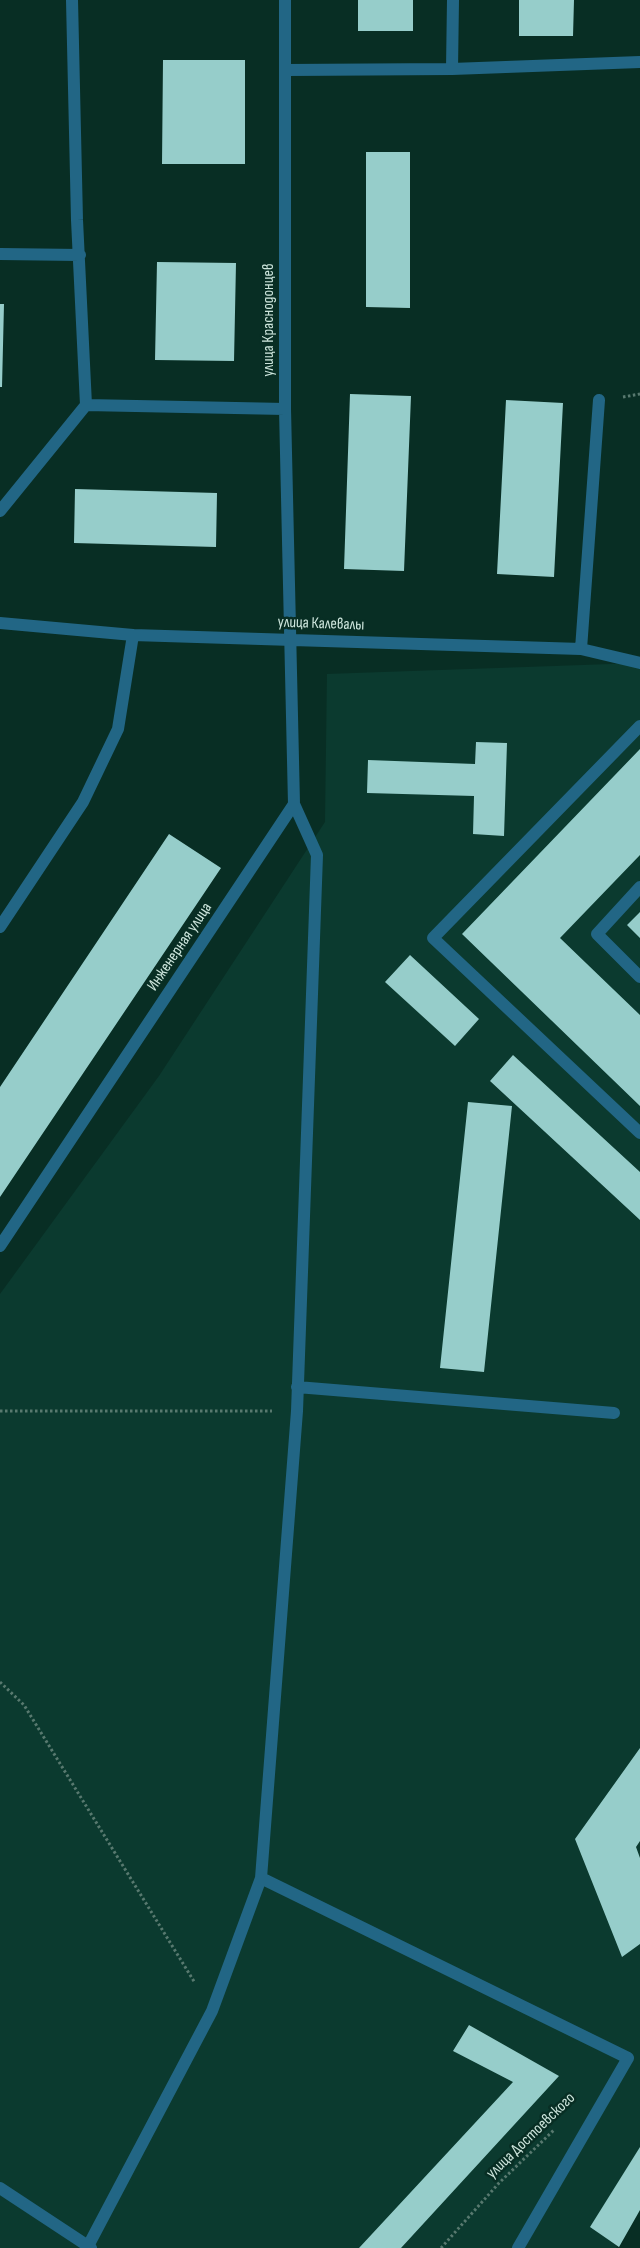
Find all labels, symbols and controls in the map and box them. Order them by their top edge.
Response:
street label: улица Краснодонцев [259,263,279,377]
street label: улица Калевалы [277,613,365,635]
street label: Инженерная улица [143,899,217,995]
street label: улица Достоевского [483,2089,579,2183]

